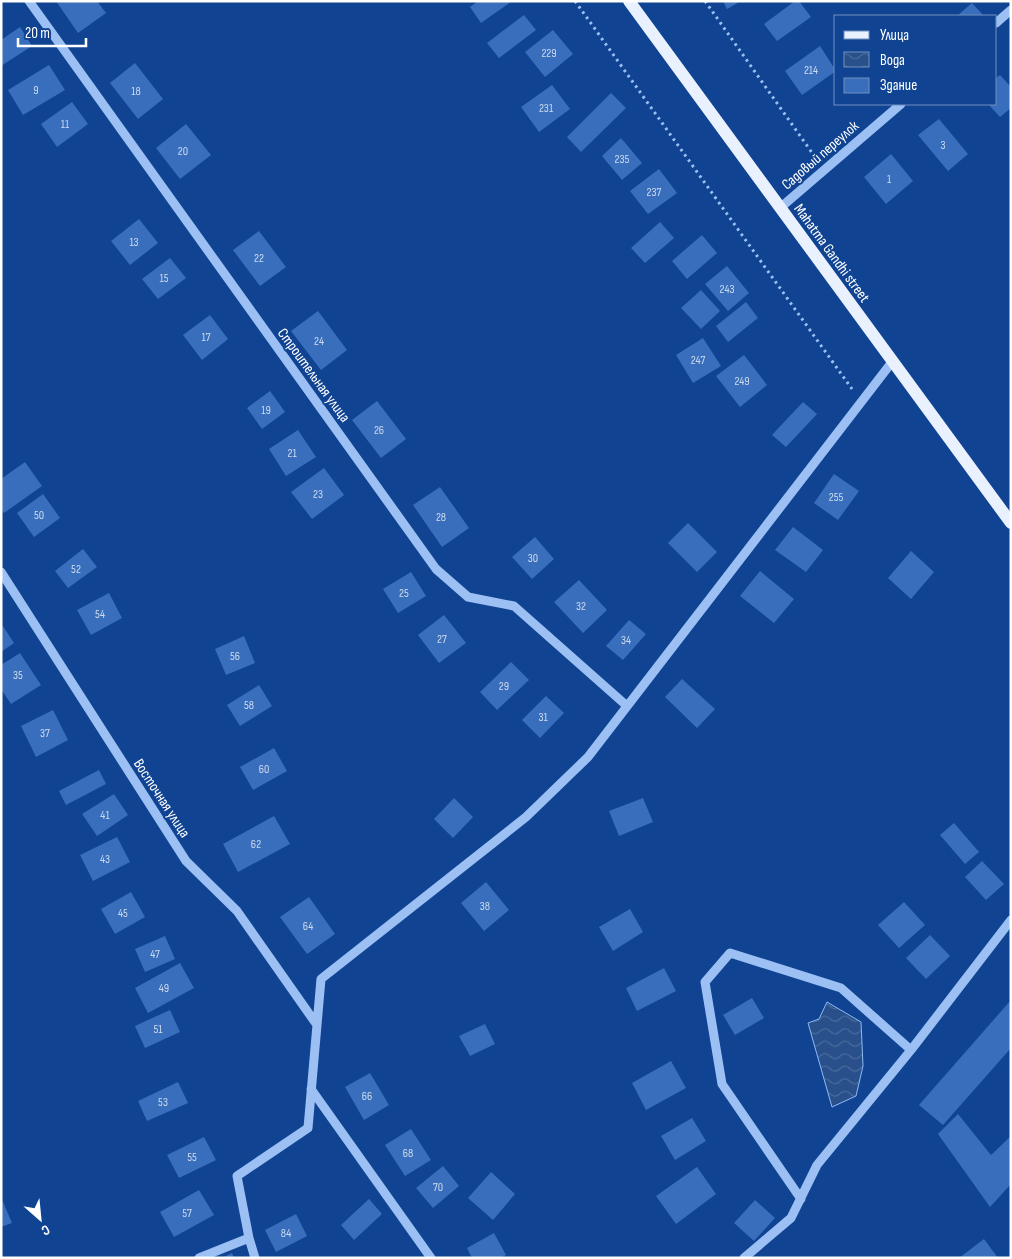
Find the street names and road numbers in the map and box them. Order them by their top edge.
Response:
street label: Садовый переулок [778,116,863,194]
street label: Mahatma Gandhi street [789,200,874,307]
street label: Строительная улица [273,324,354,426]
street label: Восточная улица [129,755,194,841]

